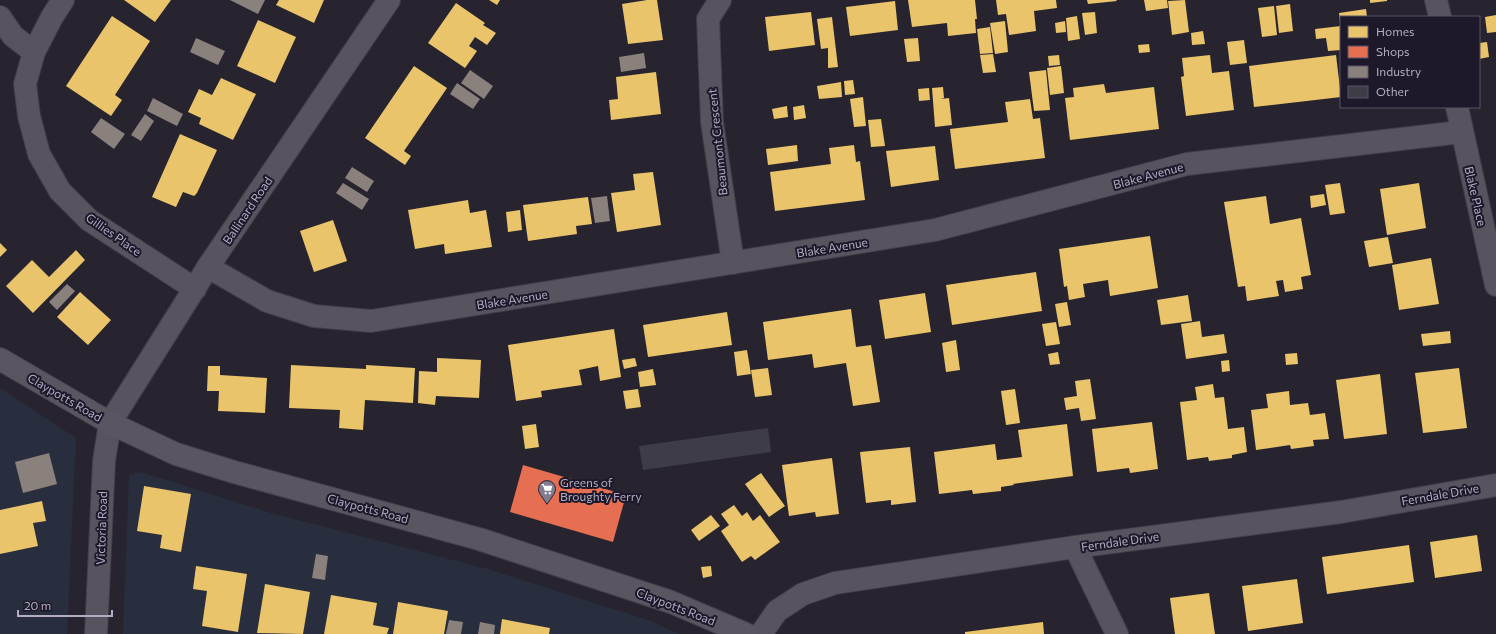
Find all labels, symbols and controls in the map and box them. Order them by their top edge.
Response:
legend [1340,16,1480,108]
text: Homes [1376,24,1414,38]
text: Shops [1376,44,1410,58]
text: Industry [1376,64,1421,78]
text: Other [1376,84,1409,98]
street label: Beaumont Crescent [704,88,730,196]
street label: Blake Avenue [1111,159,1185,191]
street label: Blake Place [1462,165,1490,227]
street label: Ballinard Road [219,174,275,246]
street label: Gillies Place [84,210,144,258]
street label: Blake Avenue [795,234,869,260]
street label: Blake Avenue [475,286,549,312]
street label: Claypotts Road [25,370,105,424]
place label: Greens of Broughty Ferry [560,475,642,503]
supermarket icon: Greens of Broughty Ferry [537,479,557,504]
street label: Ferndale Drive [1400,480,1480,508]
street label: Claypotts Road [326,490,410,526]
street label: Victoria Road [93,491,109,565]
street label: Ferndale Drive [1080,529,1160,553]
street label: Claypotts Road [635,585,718,628]
scale bar [18,592,112,618]
text: 20 m [24,598,51,612]

